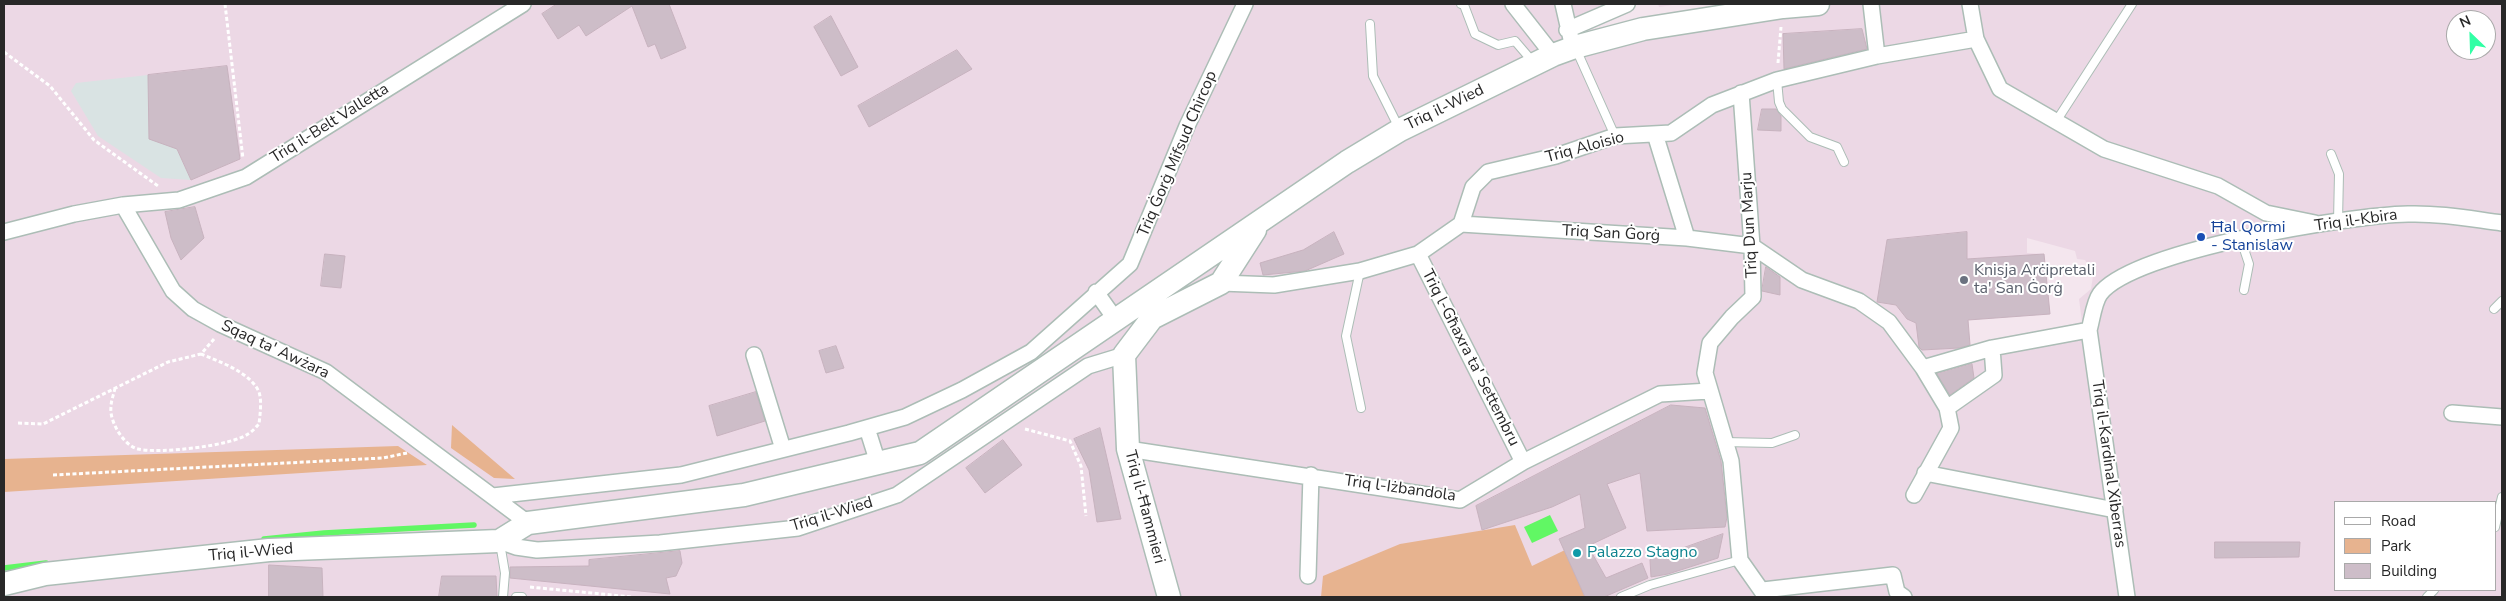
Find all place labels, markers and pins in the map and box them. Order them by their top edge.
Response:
place label: Ħal Qormi - Stanislaw [2211,218,2293,256]
marker: Ħal Qormi - Stanislaw [2195,231,2207,243]
place label: Knisja Arċipretali ta' San Ġorġ [1974,261,2095,299]
marker: Knisja Arċipretali ta' San Ġorġ [1958,274,1970,286]
place label: Palazzo Stagno [1587,543,1697,563]
marker: Palazzo Stagno [1571,547,1583,559]

